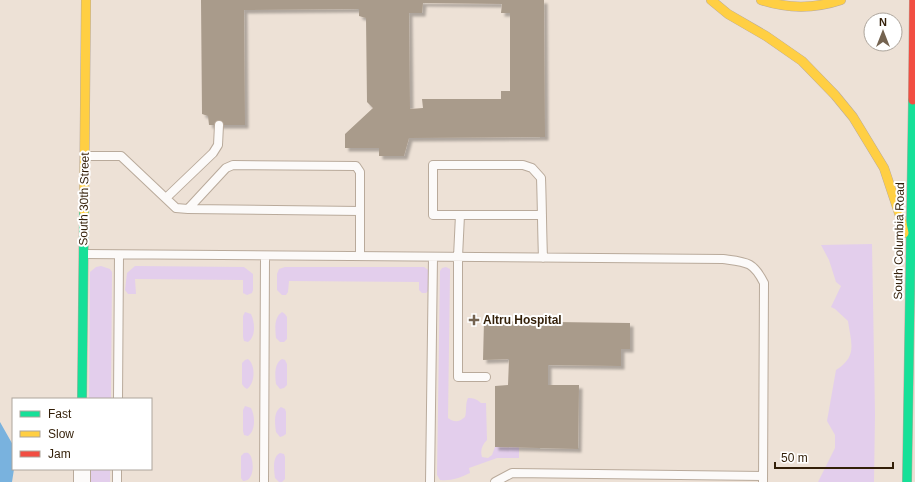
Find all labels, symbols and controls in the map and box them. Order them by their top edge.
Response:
north arrow [863,12,903,52]
text: N [879,16,887,28]
street label: South 30th Street [76,152,92,246]
street label: South Columbia Road [891,182,907,300]
place label: Altru Hospital [483,313,562,327]
marker: Altru Hospital [468,314,480,326]
legend [12,398,152,470]
text: Fast [48,407,72,421]
text: Slow [48,427,74,441]
scale bar [775,444,893,470]
text: Jam [48,447,71,461]
text: 50 m [781,451,808,465]

